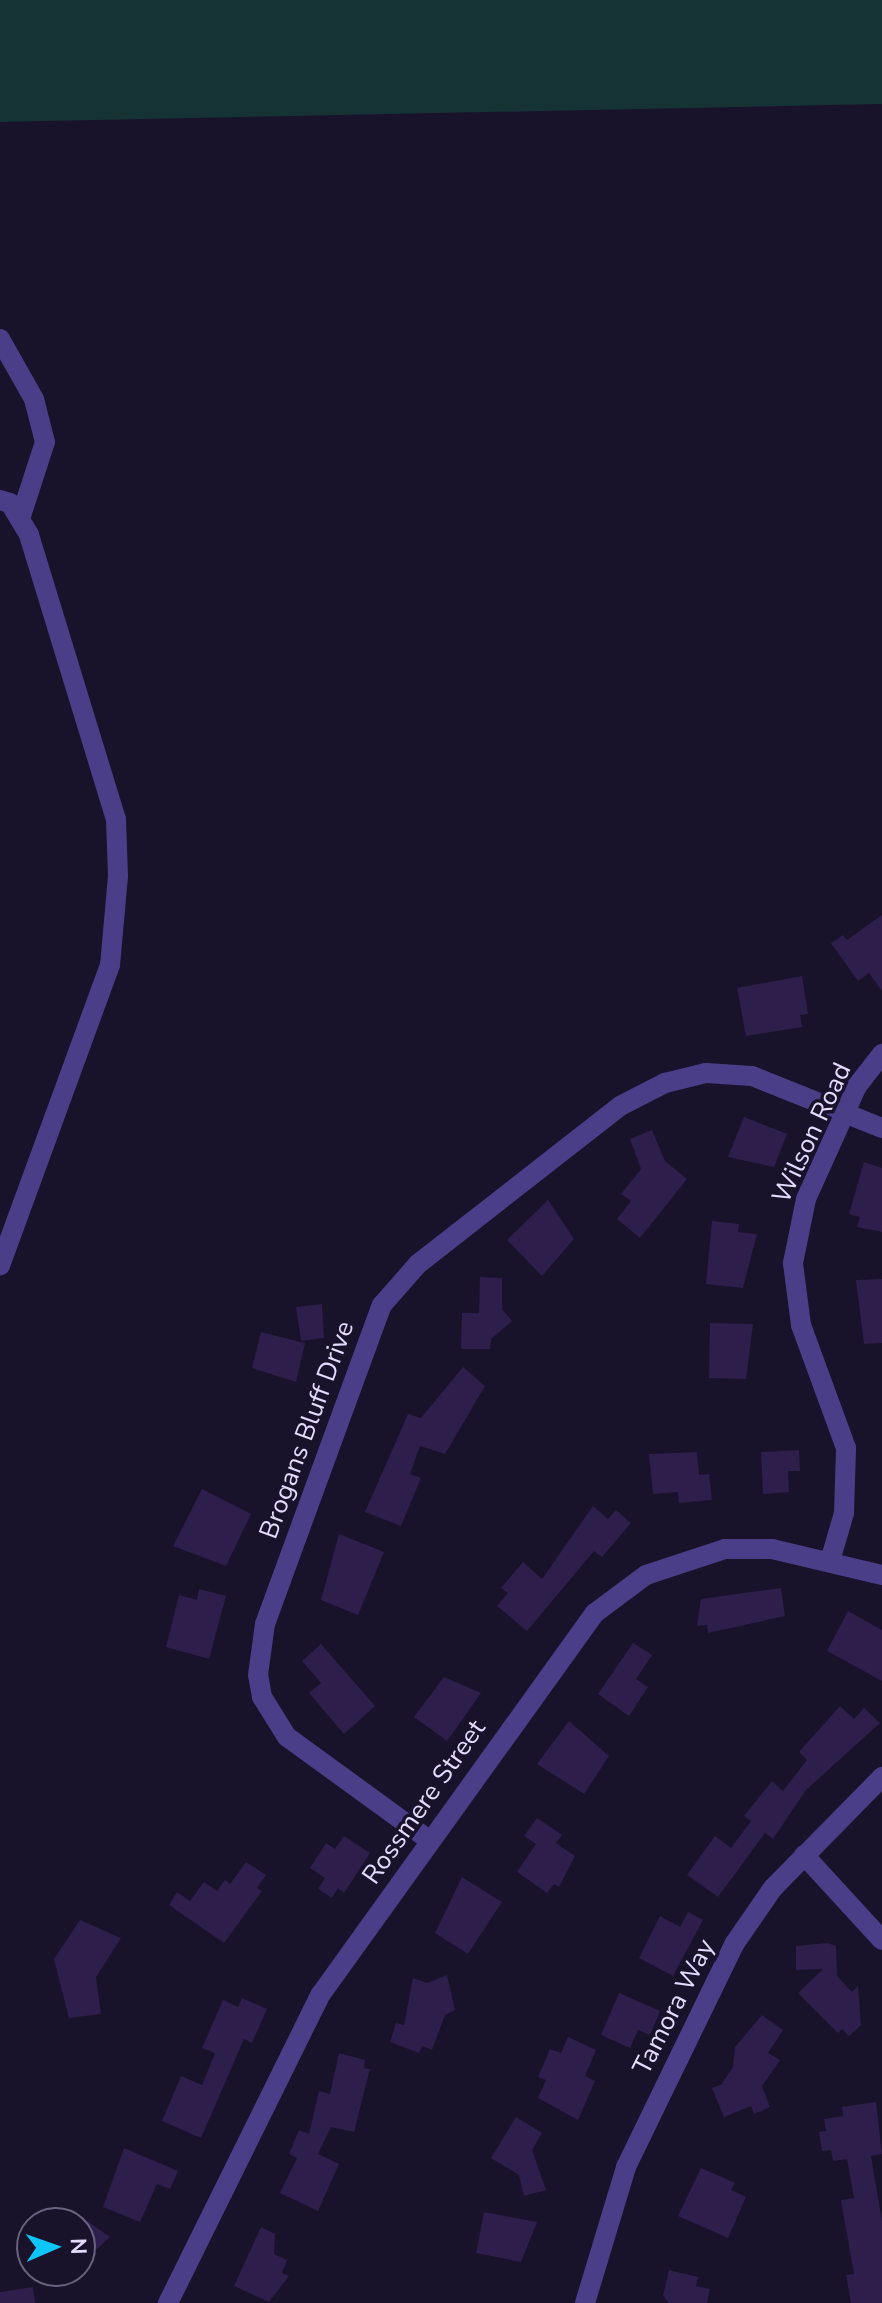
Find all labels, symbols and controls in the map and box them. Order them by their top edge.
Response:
street label: Wilson Road [766,1058,858,1208]
street label: Brogans Bluff Drive [253,1317,361,1543]
street label: Rossmere Street [356,1714,492,1890]
street label: Tamora Way [627,1934,721,2080]
north arrow [16,2207,96,2287]
text: N [63,2237,93,2255]

